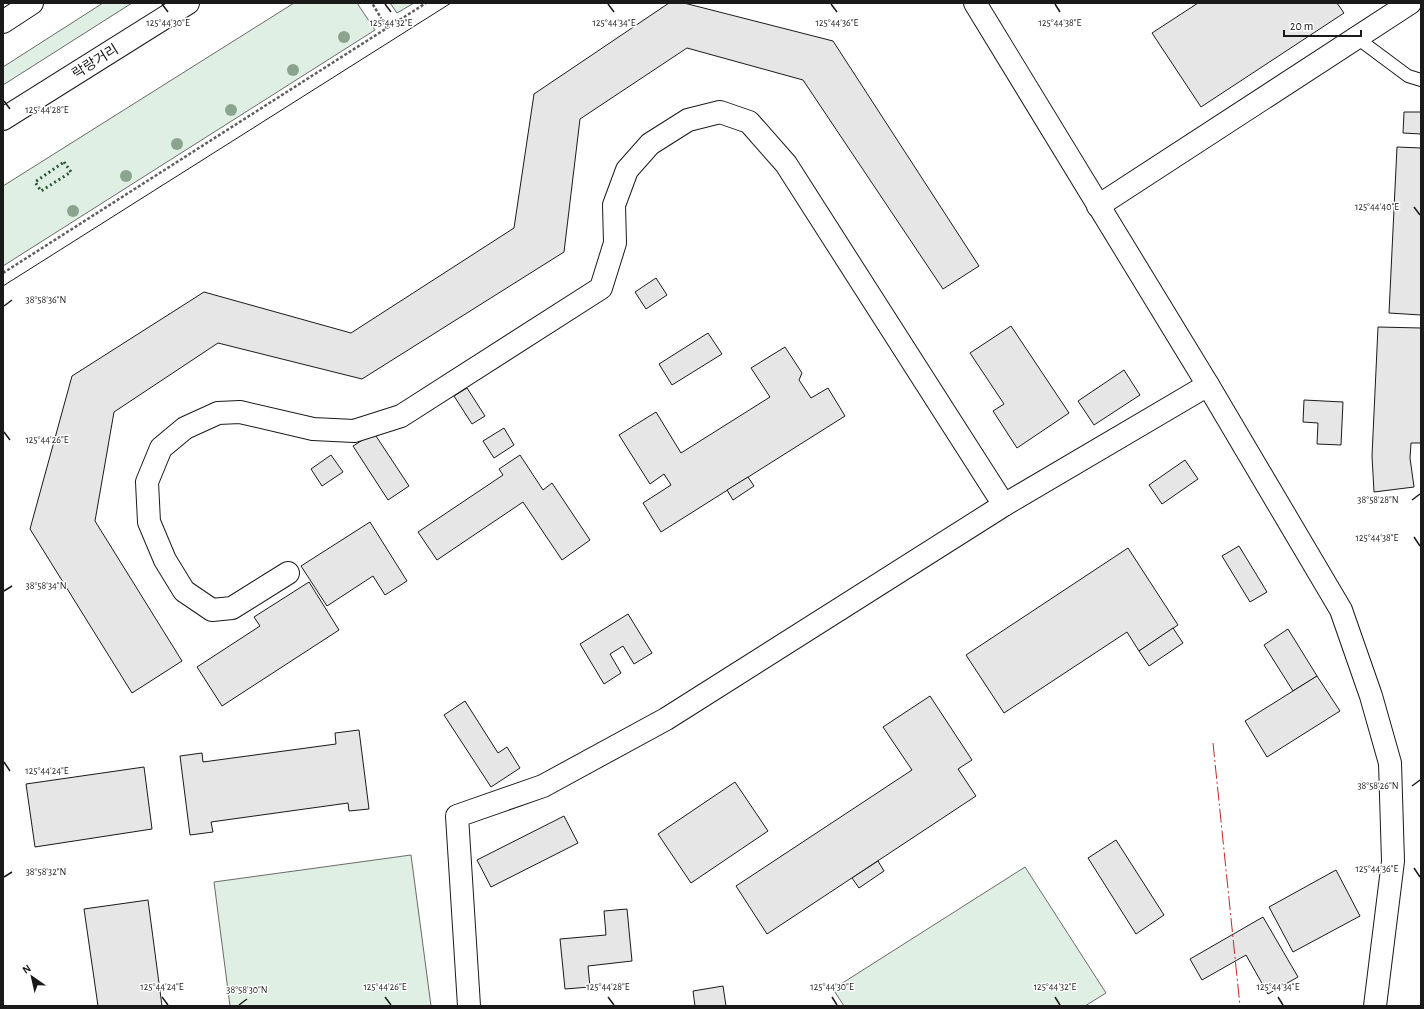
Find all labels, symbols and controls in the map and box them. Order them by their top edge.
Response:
scale bar [1284,12,1361,38]
text: 125°44'30"E [146,18,190,28]
text: 125°44'32"E [370,18,413,28]
text: 125°44'34"E [593,18,636,28]
text: 125°44'36"E [816,18,859,28]
text: 125°44'38"E [1039,18,1082,28]
text: 20 m [1290,20,1313,32]
street label: 락랑거리 [69,41,121,81]
text: 125°44'28"E [25,105,69,115]
text: 125°44'40"E [1355,202,1399,212]
text: 38°58'36"N [26,295,66,305]
text: 125°44'26"E [25,435,69,445]
text: 38°58'28"N [1357,495,1399,505]
text: 125°44'38"E [1356,533,1399,543]
text: 38°58'34"N [26,581,66,591]
text: 125°44'24"E [25,766,69,776]
text: 38°58'26"N [1357,781,1399,791]
text: 125°44'36"E [1356,864,1399,874]
text: 38°58'32"N [26,867,66,877]
north arrow [12,957,52,997]
text: N [20,962,33,976]
text: 125°44'24"E [140,982,184,992]
text: 125°44'26"E [363,982,407,992]
text: 125°44'28"E [586,982,630,992]
text: 125°44'30"E [810,982,854,992]
text: 125°44'32"E [1034,982,1077,992]
text: 125°44'34"E [1257,982,1300,992]
text: 38°58'30"N [226,985,268,995]

